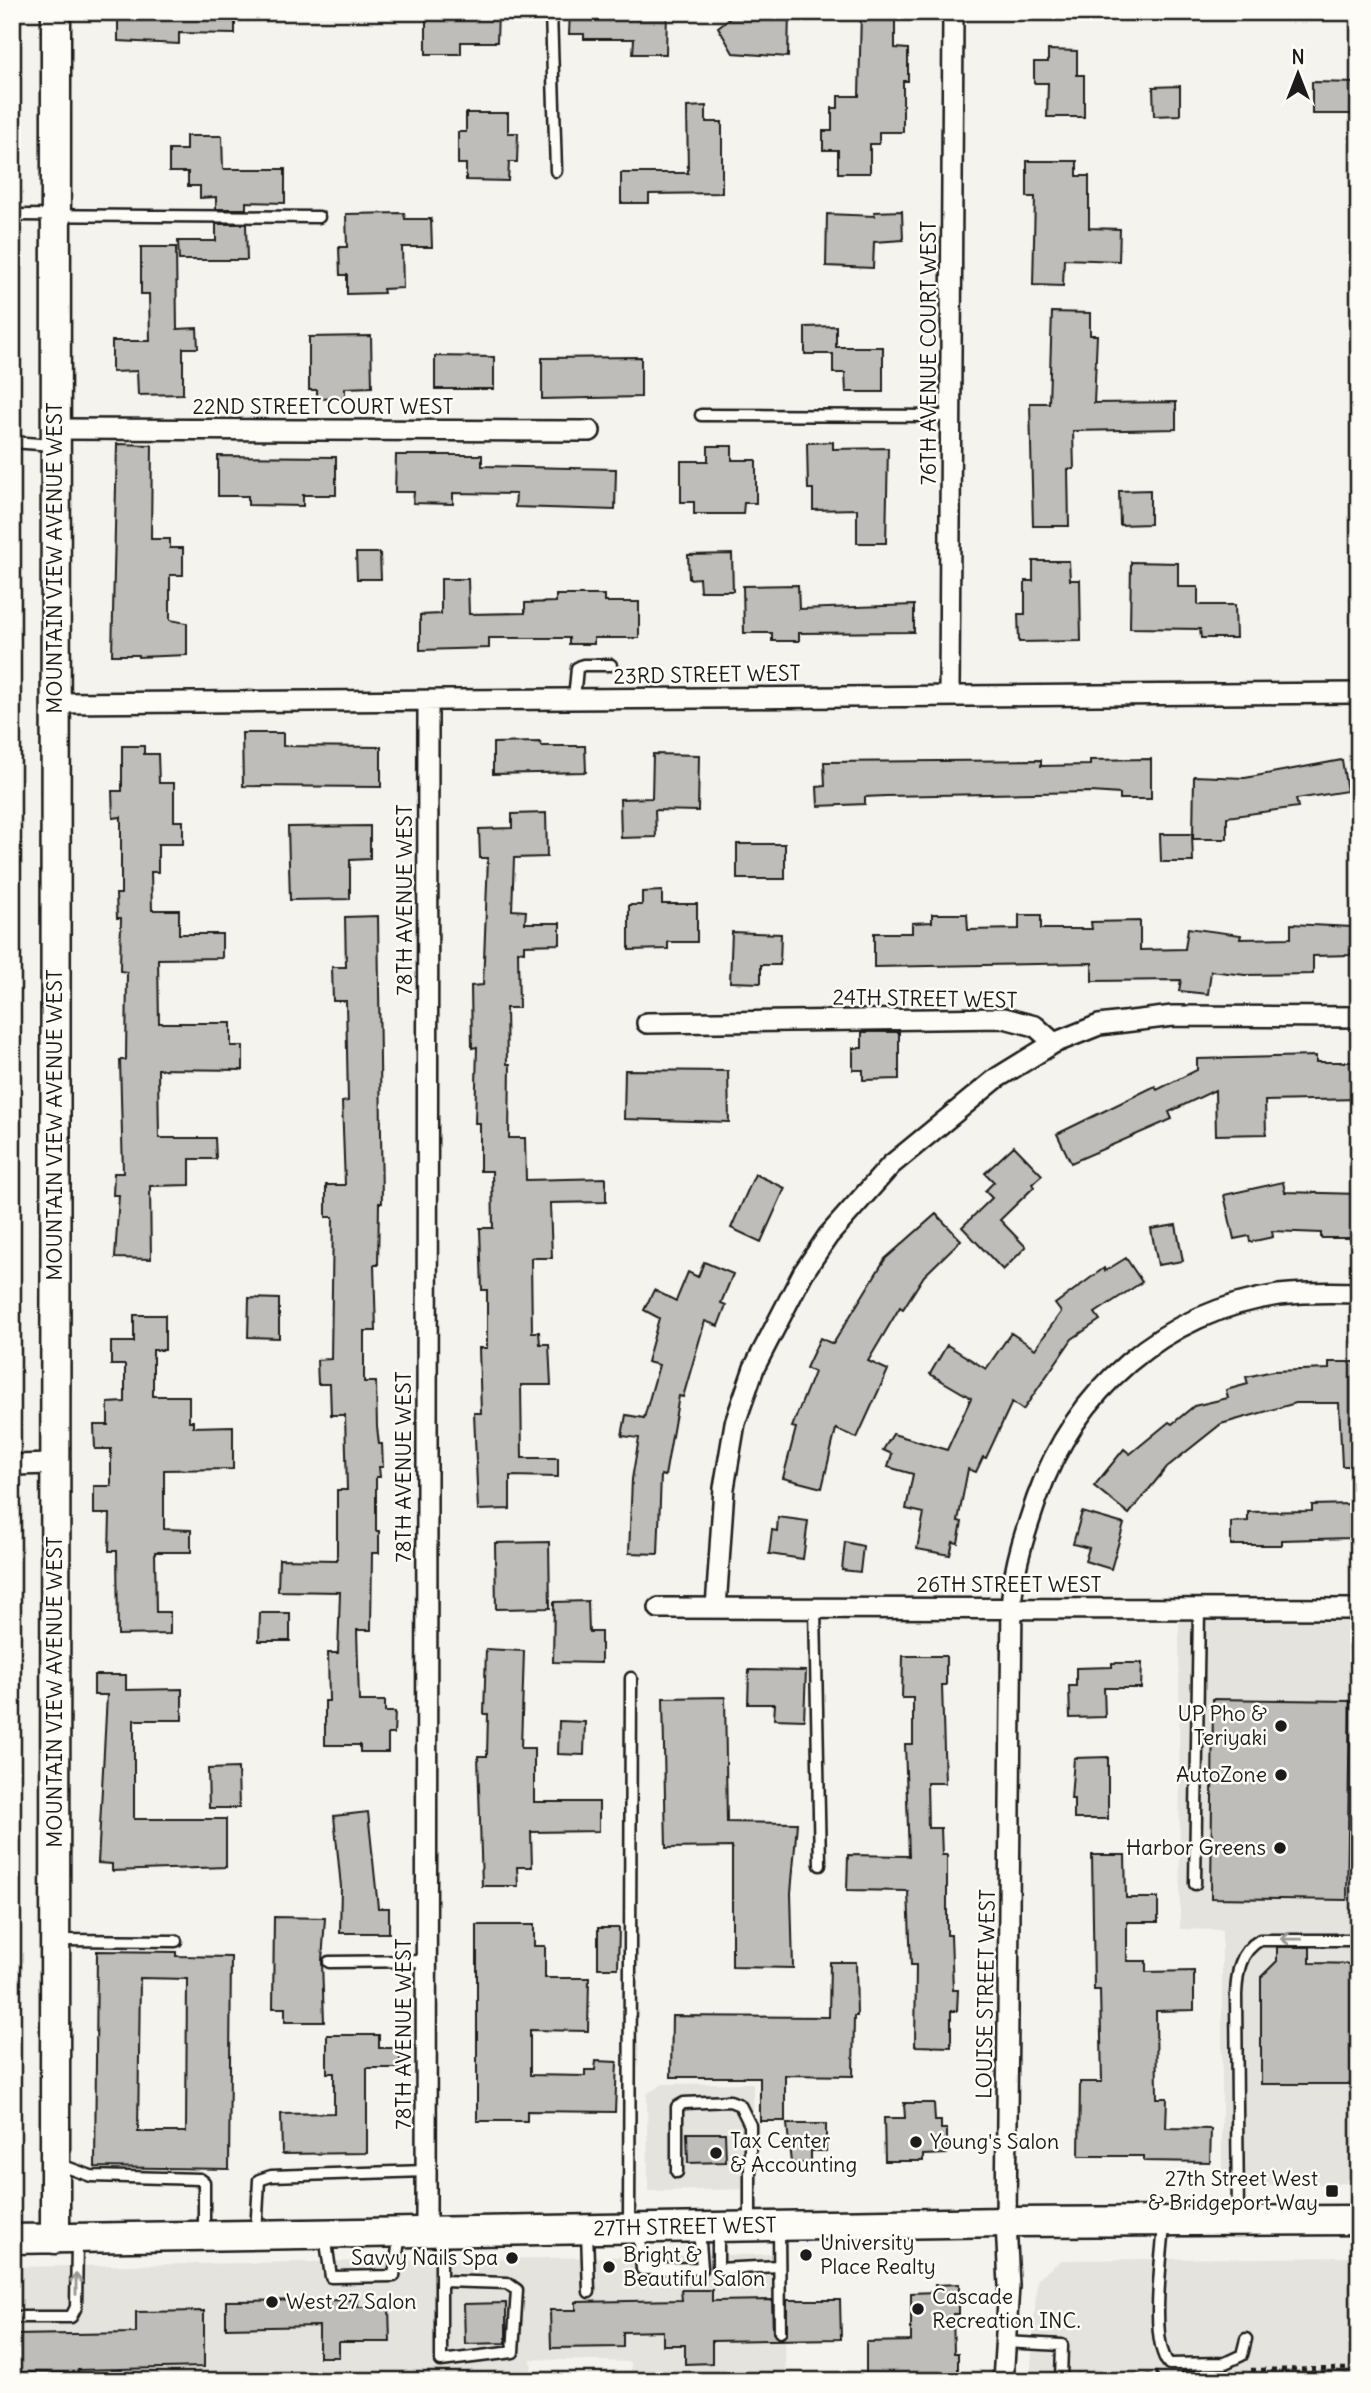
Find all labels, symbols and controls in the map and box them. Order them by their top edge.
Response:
north arrow [1262,38,1332,108]
text: N [1291,45,1305,69]
street label: 76TH AVENUE COURT WEST [915,221,942,485]
street label: 22ND STREET COURT WEST [193,393,453,420]
street label: MOUNTAIN VIEW AVENUE WEST [41,402,68,714]
street label: 23RD STREET WEST [613,659,801,690]
street label: 78TH AVENUE WEST [391,804,418,996]
street label: MOUNTAIN VIEW AVENUE WEST [41,969,68,1281]
street label: 24TH STREET WEST [833,983,1018,1014]
street label: 78TH AVENUE WEST [390,1371,417,1563]
street label: MOUNTAIN VIEW AVENUE WEST [41,1536,68,1848]
street label: 26TH STREET WEST [916,1571,1102,1598]
place label: UP Pho & Teriyaki [1177,1700,1267,1751]
marker: UP Pho & Teriyaki [1273,1718,1289,1734]
place label: AutoZone [1176,1761,1267,1788]
marker: AutoZone [1273,1767,1289,1783]
place label: Harbor Greens [1126,1834,1266,1861]
marker: Harbor Greens [1272,1840,1288,1856]
street label: LOUISE STREET WEST [970,1889,1001,2099]
one-way arrow [1279,1932,1302,1946]
street label: 78TH AVENUE WEST [390,1938,417,2130]
place label: Tax Center & Accounting [730,2127,857,2178]
place label: Young's Salon [930,2128,1059,2155]
marker: Young's Salon [908,2134,924,2150]
marker: Tax Center & Accounting [708,2145,724,2161]
place label: 27th Street West & Bridgeport Way [1148,2165,1318,2216]
marker: 27th Street West & Bridgeport Way [1324,2183,1340,2199]
street label: 27TH STREET WEST [593,2211,777,2242]
place label: University Place Realty [820,2229,936,2280]
place label: Bright & Beautiful Salon [623,2241,765,2292]
place label: Savvy Nails Spa [351,2244,498,2271]
marker: University Place Realty [798,2247,814,2263]
marker: Savvy Nails Spa [504,2250,520,2266]
marker: Bright & Beautiful Salon [601,2259,617,2275]
one-way arrow [69,2273,83,2296]
place label: Cascade Recreation INC. [932,2283,1081,2334]
place label: West 27 Salon [286,2288,416,2315]
marker: West 27 Salon [264,2294,280,2310]
marker: Cascade Recreation INC. [910,2301,926,2317]

